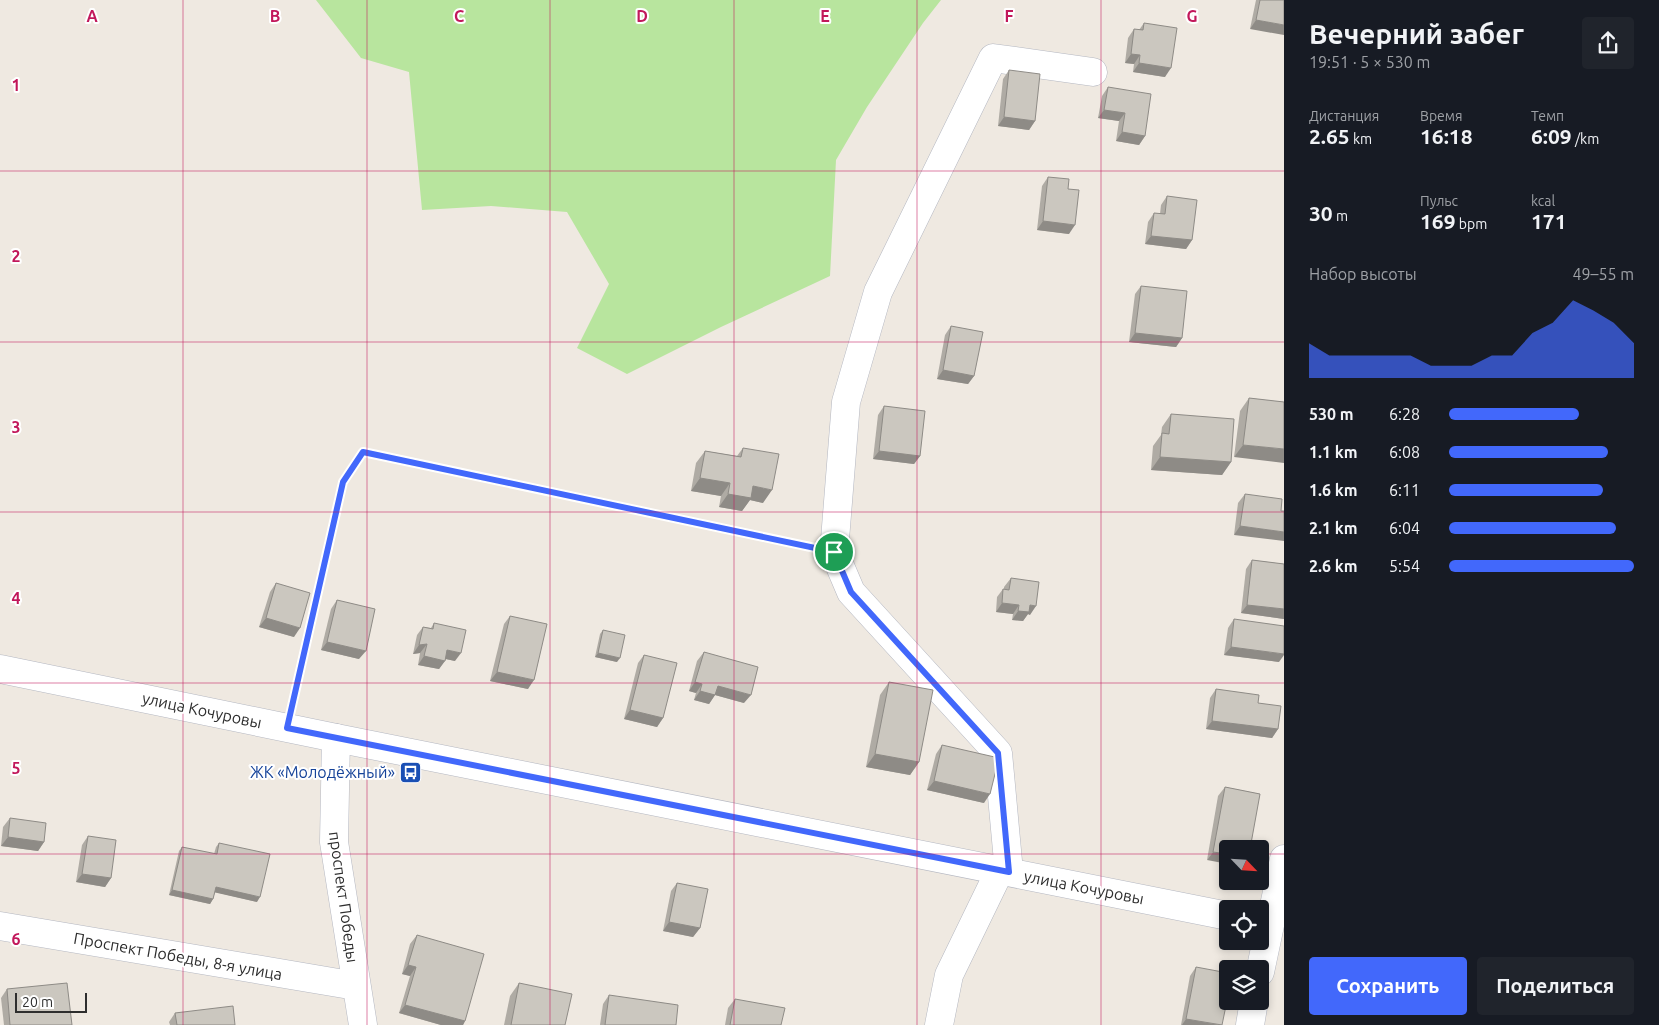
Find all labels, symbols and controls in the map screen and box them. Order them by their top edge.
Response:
text: A [86,7,98,25]
text: B [270,7,280,25]
text: C [454,7,464,25]
text: D [636,7,648,25]
text: E [820,7,830,25]
text: F [1005,7,1014,25]
text: G [1186,7,1198,25]
button: share [1582,17,1634,69]
text: Вечерний забег [1309,18,1524,49]
text: 19:51 · 5 × 530 m [1309,53,1430,71]
text: 1 [11,76,21,94]
text: Дистанция [1309,108,1379,124]
text: Время [1420,108,1463,124]
text: Темп [1531,108,1564,124]
text: 2.65 [1309,124,1350,148]
text: 16:18 [1420,124,1473,148]
text: 6:09 [1531,124,1572,148]
text: km [1350,131,1372,147]
text: /km [1572,131,1599,147]
text: Пульс [1420,193,1458,209]
text: kcal [1531,193,1555,209]
text: 30 [1309,201,1333,225]
text: m [1333,208,1348,224]
text: 169 [1420,209,1456,233]
text: 171 [1531,209,1567,233]
text: bpm [1456,216,1487,232]
text: 2 [11,247,21,265]
text: Набор высоты [1309,265,1417,283]
text: 49–55 m [1572,265,1634,283]
text: 530 m [1309,405,1354,423]
text: 6:28 [1389,405,1420,423]
text: 3 [11,418,21,436]
text: 1.1 km [1309,443,1358,461]
text: 6:08 [1389,443,1420,461]
text: 1.6 km [1309,481,1358,499]
text: 6:11 [1389,481,1420,499]
text: 2.1 km [1309,519,1358,537]
text: 6:04 [1389,519,1420,537]
pin [813,531,855,573]
icon: arrive [820,538,848,566]
text: 2.6 km [1309,557,1358,575]
text: 5:54 [1389,557,1420,575]
text: 4 [11,589,21,607]
street label: улица Кочуровы [141,689,263,731]
text: 5 [11,759,21,777]
bus stop icon: ЖК «Молодёжный» [399,760,423,784]
place label: ЖК «Молодёжный» [250,763,395,781]
street label: проспект Победы [326,830,362,964]
north arrow [1219,840,1269,890]
map controls [1219,840,1269,1010]
street label: улица Кочуровы [1022,867,1146,907]
button: locate [1219,900,1269,950]
street label: Проспект Победы, 8-я улица [72,929,284,983]
text: 6 [11,930,21,948]
button: Сохранить [1309,957,1467,1015]
button: Поделиться [1477,957,1634,1015]
button: layers [1219,960,1269,1010]
scale bar [15,990,88,1013]
text: 20 m [22,994,53,1010]

